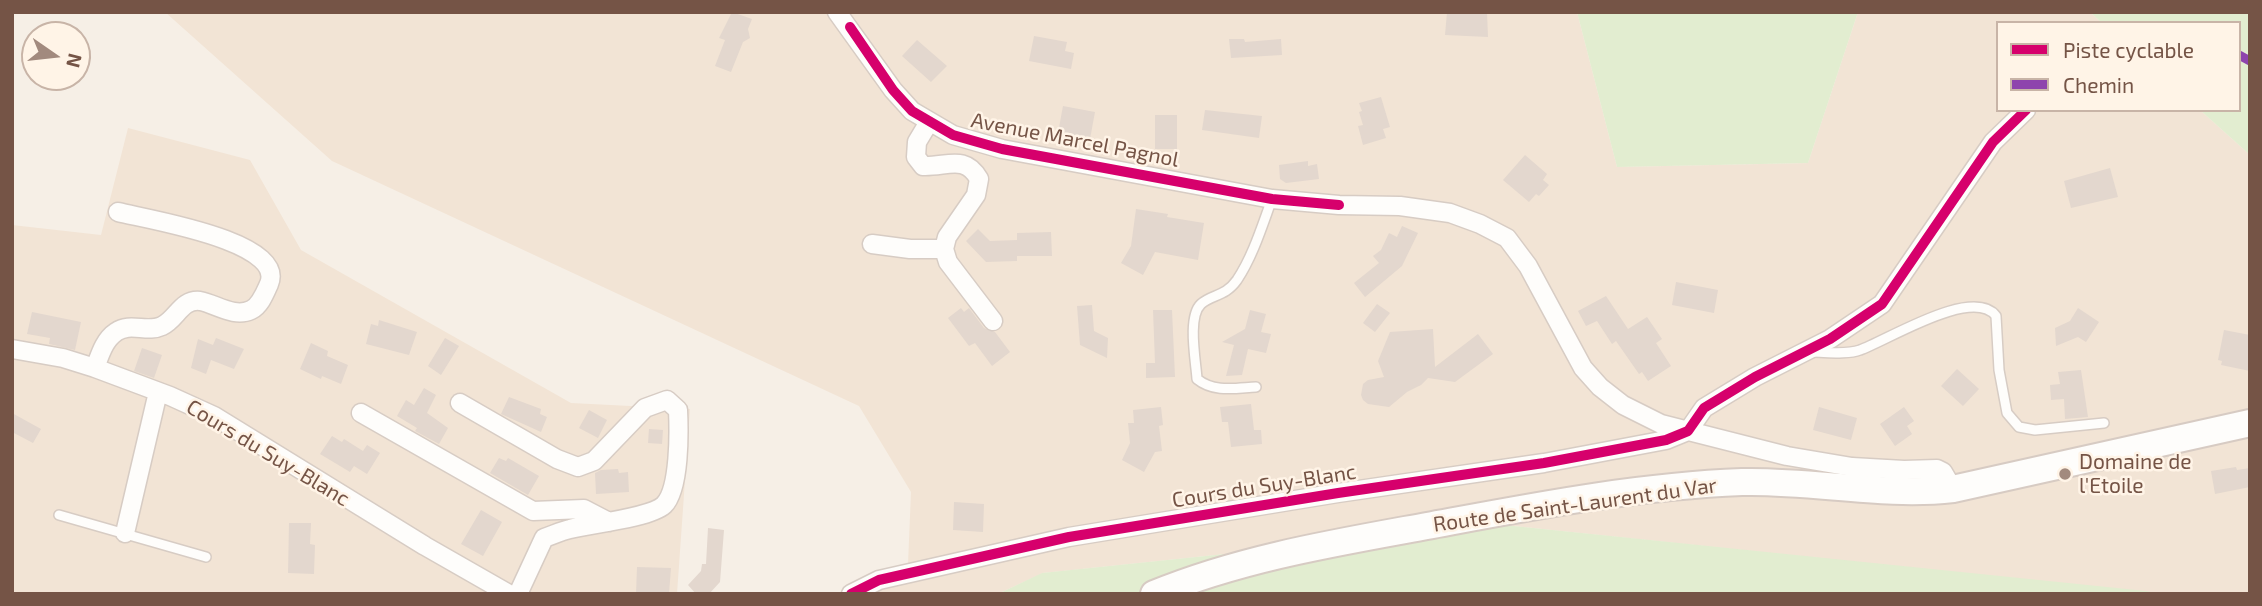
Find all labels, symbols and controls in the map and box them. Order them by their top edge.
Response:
north arrow [21,21,91,91]
legend [1996,21,2241,112]
text: Piste cyclable [2063,37,2194,62]
text: N [62,51,88,70]
text: Chemin [2063,72,2134,97]
street label: Avenue Marcel Pagnol [969,107,1181,173]
street label: Cours du Suy-Blanc [182,394,354,512]
place label: Domaine de l'Etoile [2079,449,2191,499]
street label: Cours du Suy-Blanc [1170,459,1358,513]
marker: Domaine de l'Etoile [2057,466,2073,482]
street label: Route de Saint-Laurent du Var [1432,473,1718,537]

